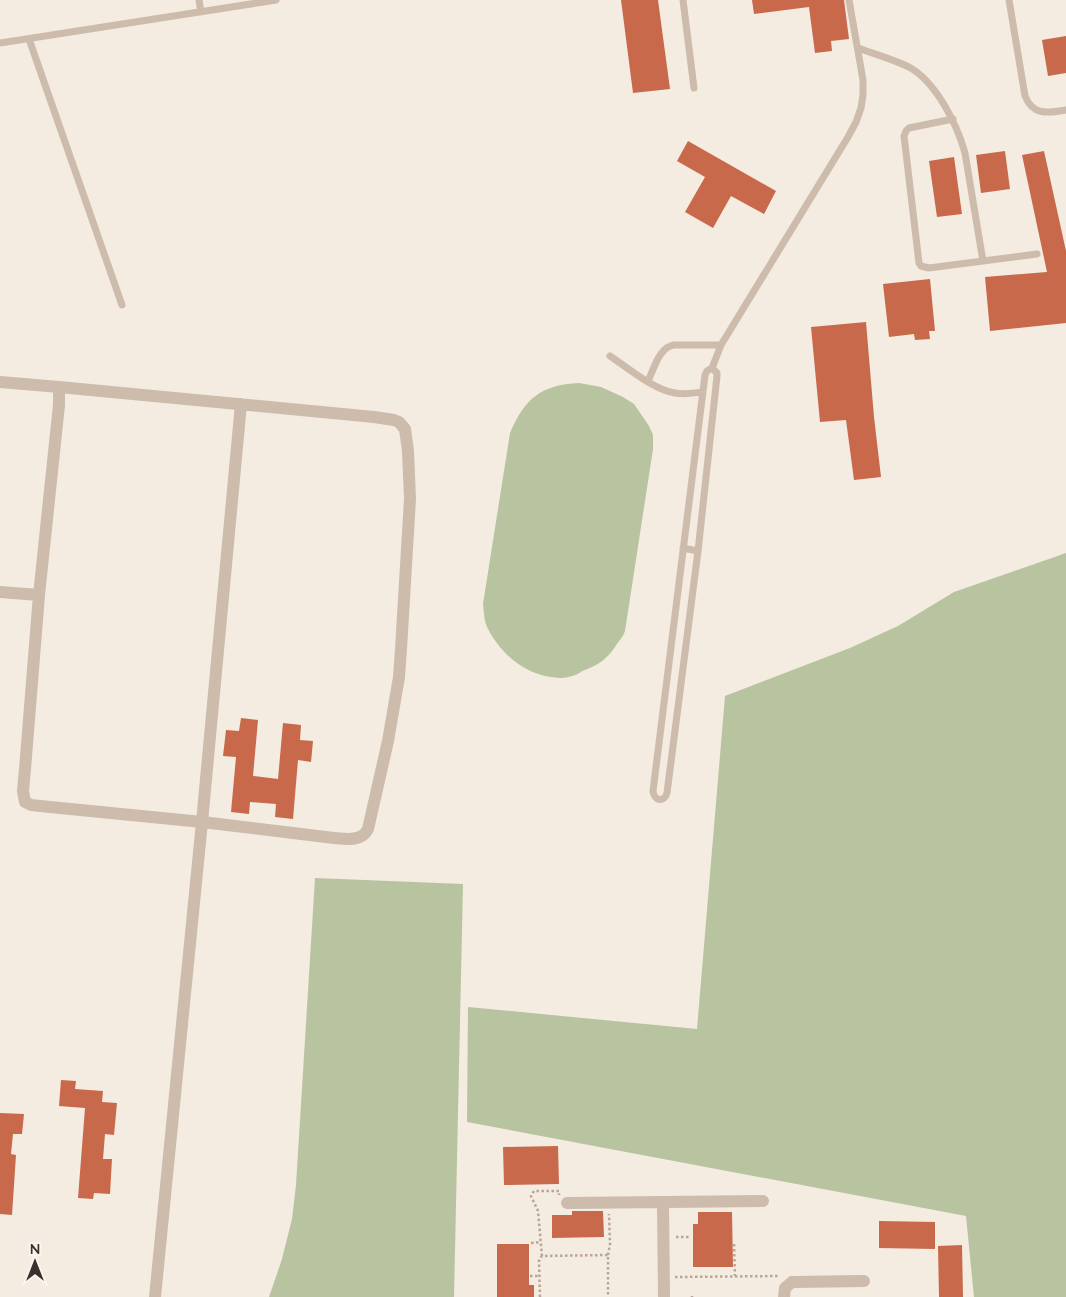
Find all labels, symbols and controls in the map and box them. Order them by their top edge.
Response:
north arrow [10,1237,60,1287]
text: N [30,1240,40,1258]

